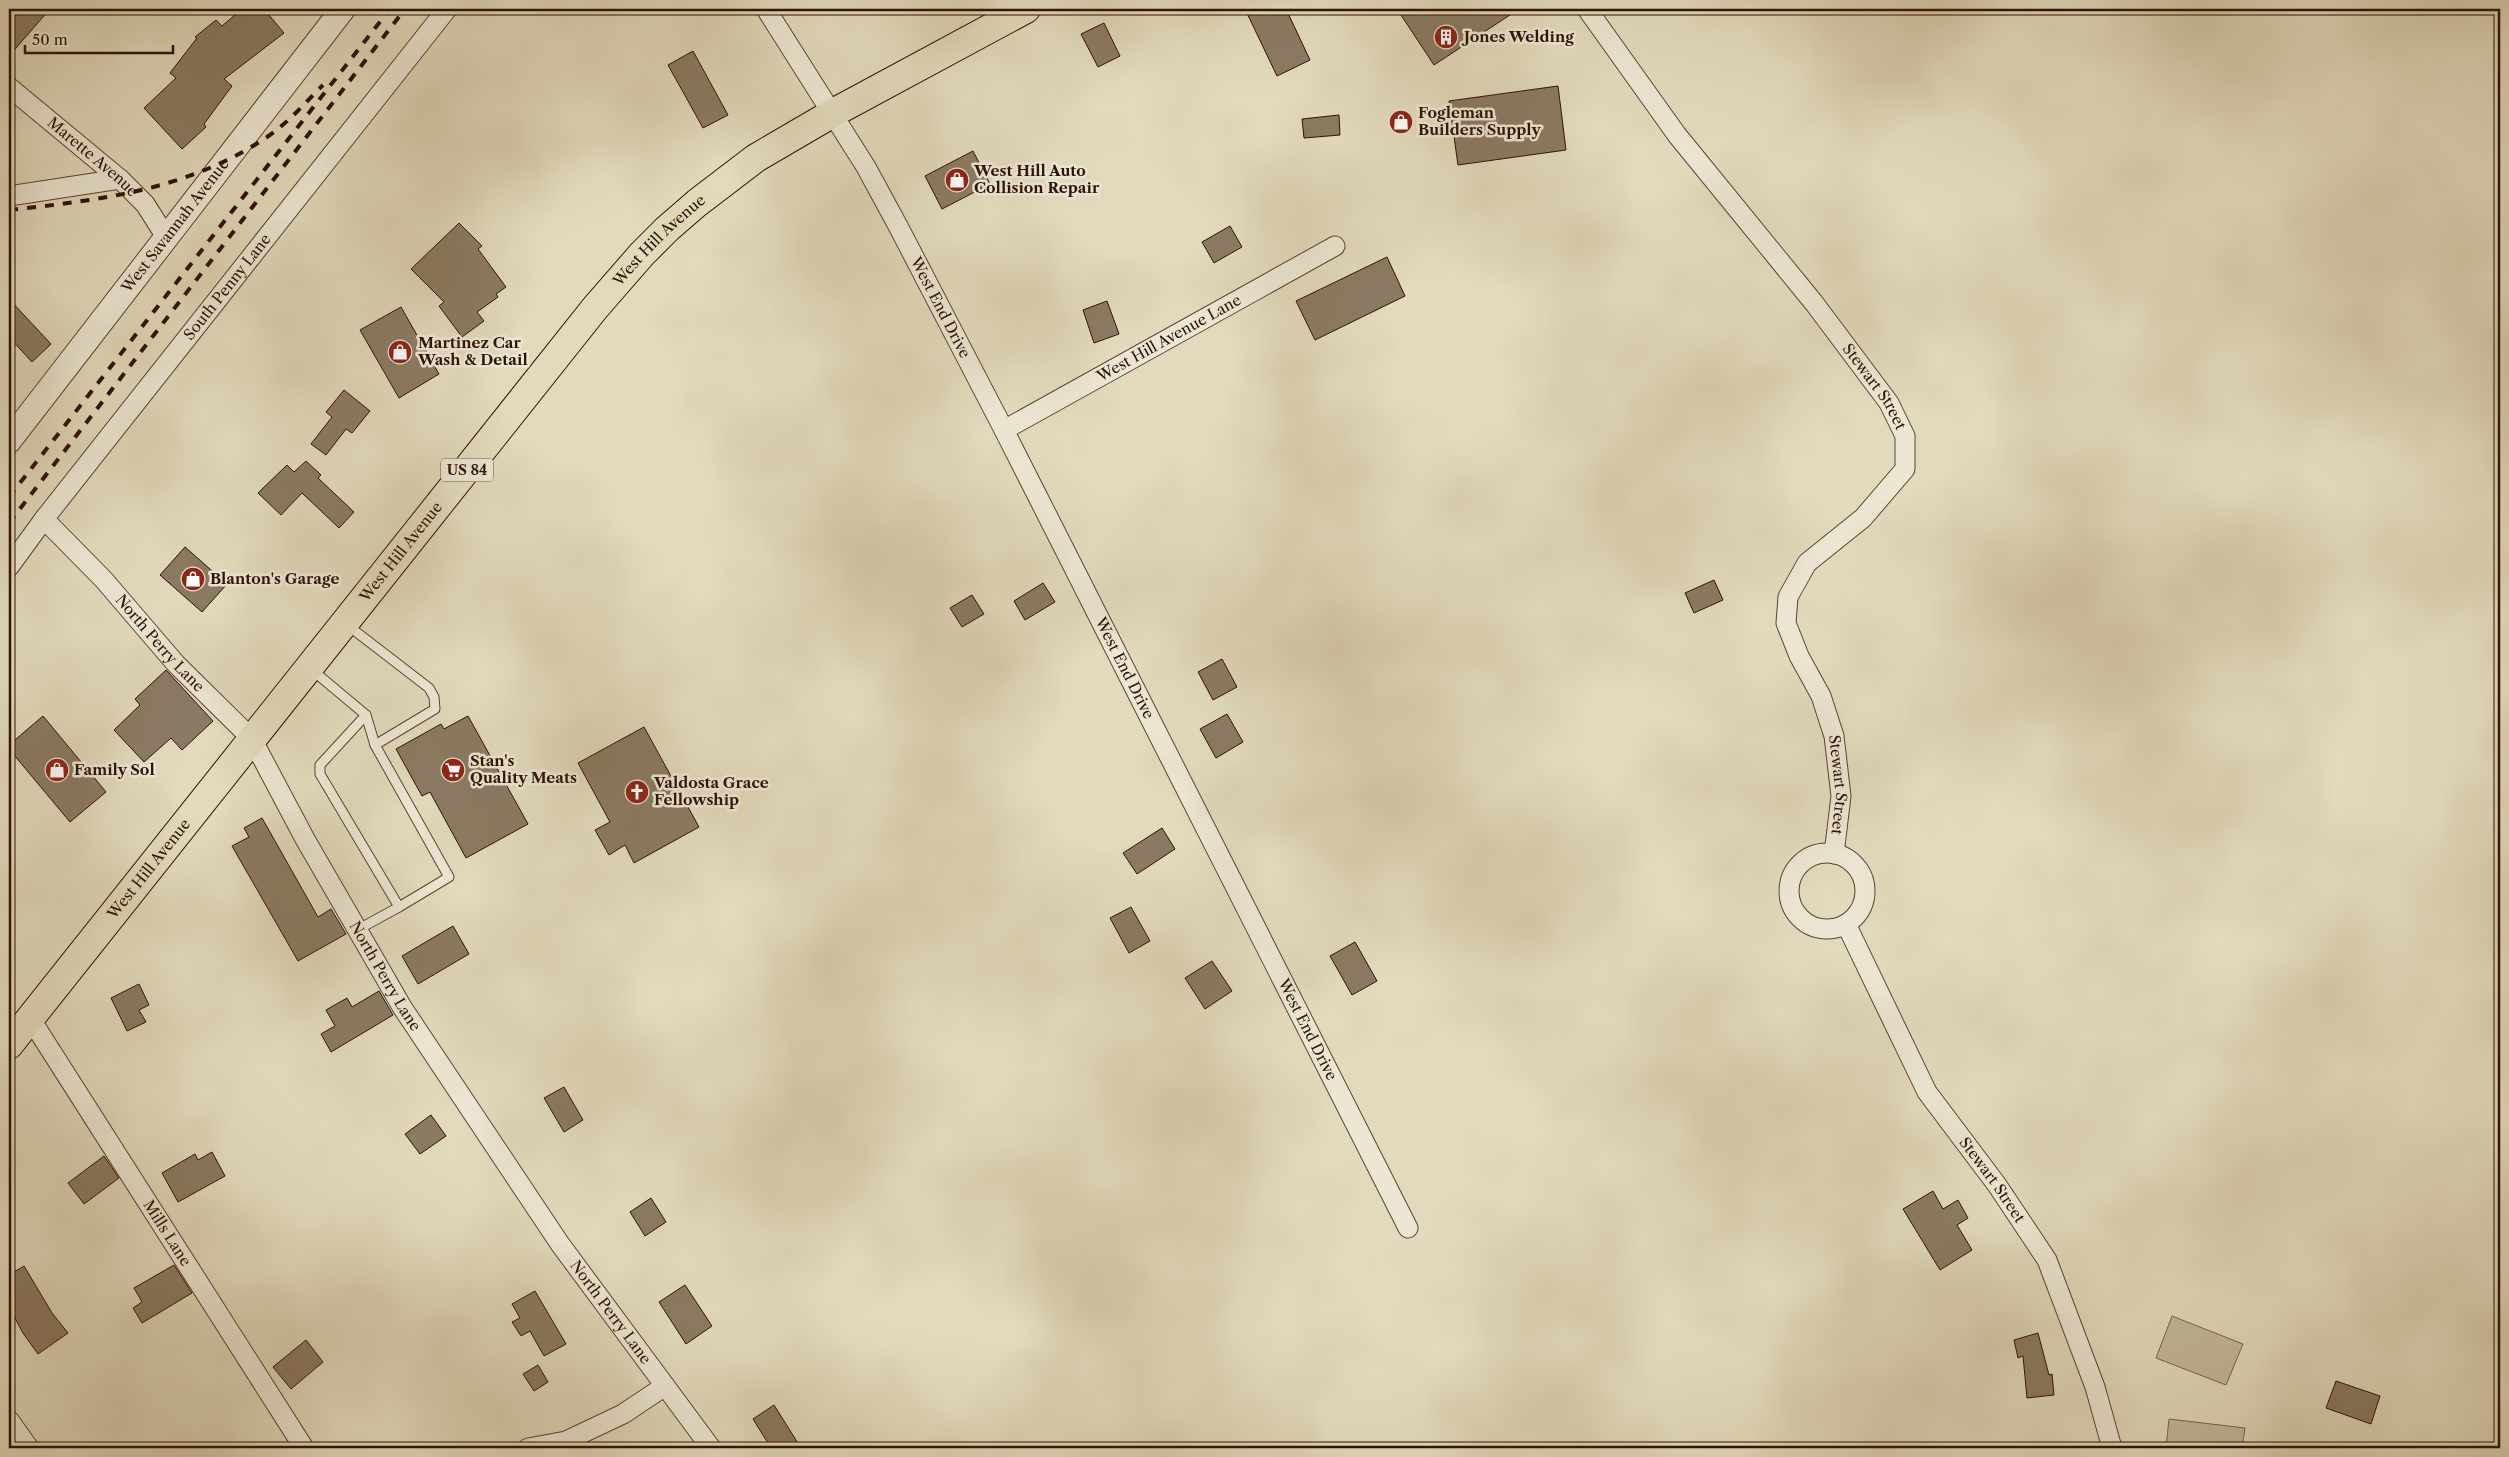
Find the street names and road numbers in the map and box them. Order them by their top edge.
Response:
street label: Marette Avenue [44,113,142,201]
street label: West Savannah Avenue [117,155,233,297]
street label: West Hill Avenue [608,190,709,290]
street label: South Penny Lane [179,230,275,344]
street label: West End Drive [906,253,975,361]
street label: West Hill Avenue Lane [1093,290,1244,386]
street label: Stewart Street [1839,339,1911,433]
road number: US 84 [441,458,493,482]
street label: West Hill Avenue [355,498,446,606]
street label: North Perry Lane [112,590,209,696]
street label: West End Drive [1091,613,1159,722]
street label: Stewart Street [1825,734,1851,837]
street label: West Hill Avenue [102,815,194,923]
street label: North Perry Lane [346,918,425,1034]
street label: West End Drive [1274,975,1342,1083]
street label: Stewart Street [1955,1133,2030,1227]
street label: Mills Lane [139,1196,196,1269]
street label: North Perry Lane [566,1256,656,1368]

